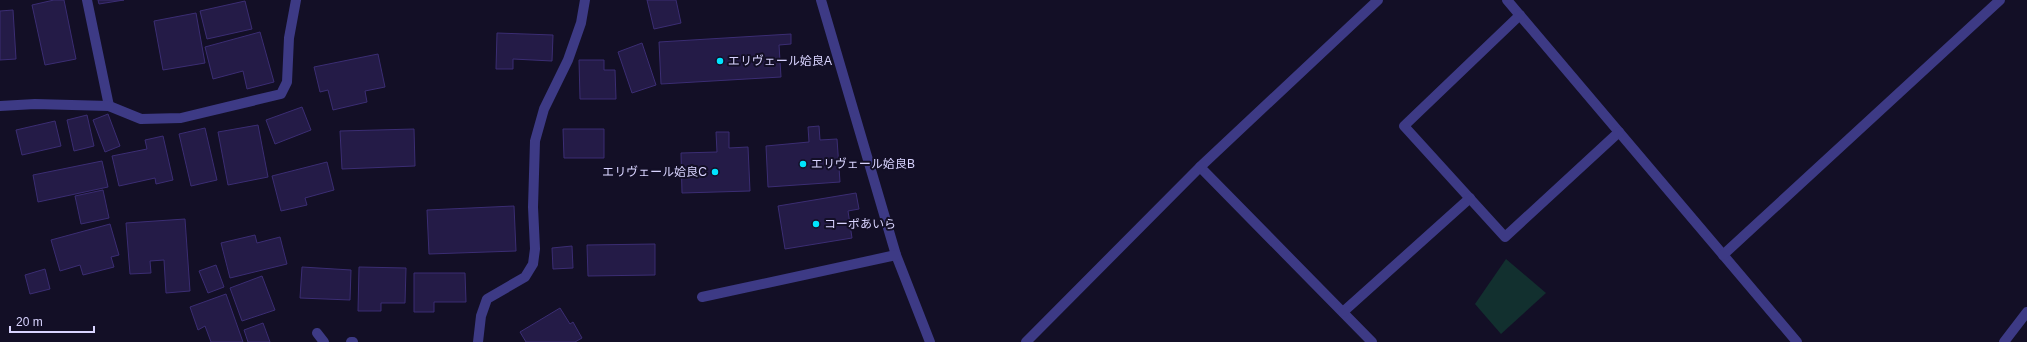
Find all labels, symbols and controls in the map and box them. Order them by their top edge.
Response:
place label: エリヴェール姶良A [728,54,832,68]
marker: エリヴェール姶良A [715,56,725,66]
place label: エリヴェール姶良B [811,157,915,171]
marker: エリヴェール姶良B [798,159,808,169]
place label: エリヴェール姶良C [602,165,707,179]
marker: エリヴェール姶良C [710,167,720,177]
place label: コーポあいら [824,217,896,231]
marker: コーポあいら [811,219,821,229]
scale bar [10,308,94,334]
text: 20 m [16,315,43,329]

